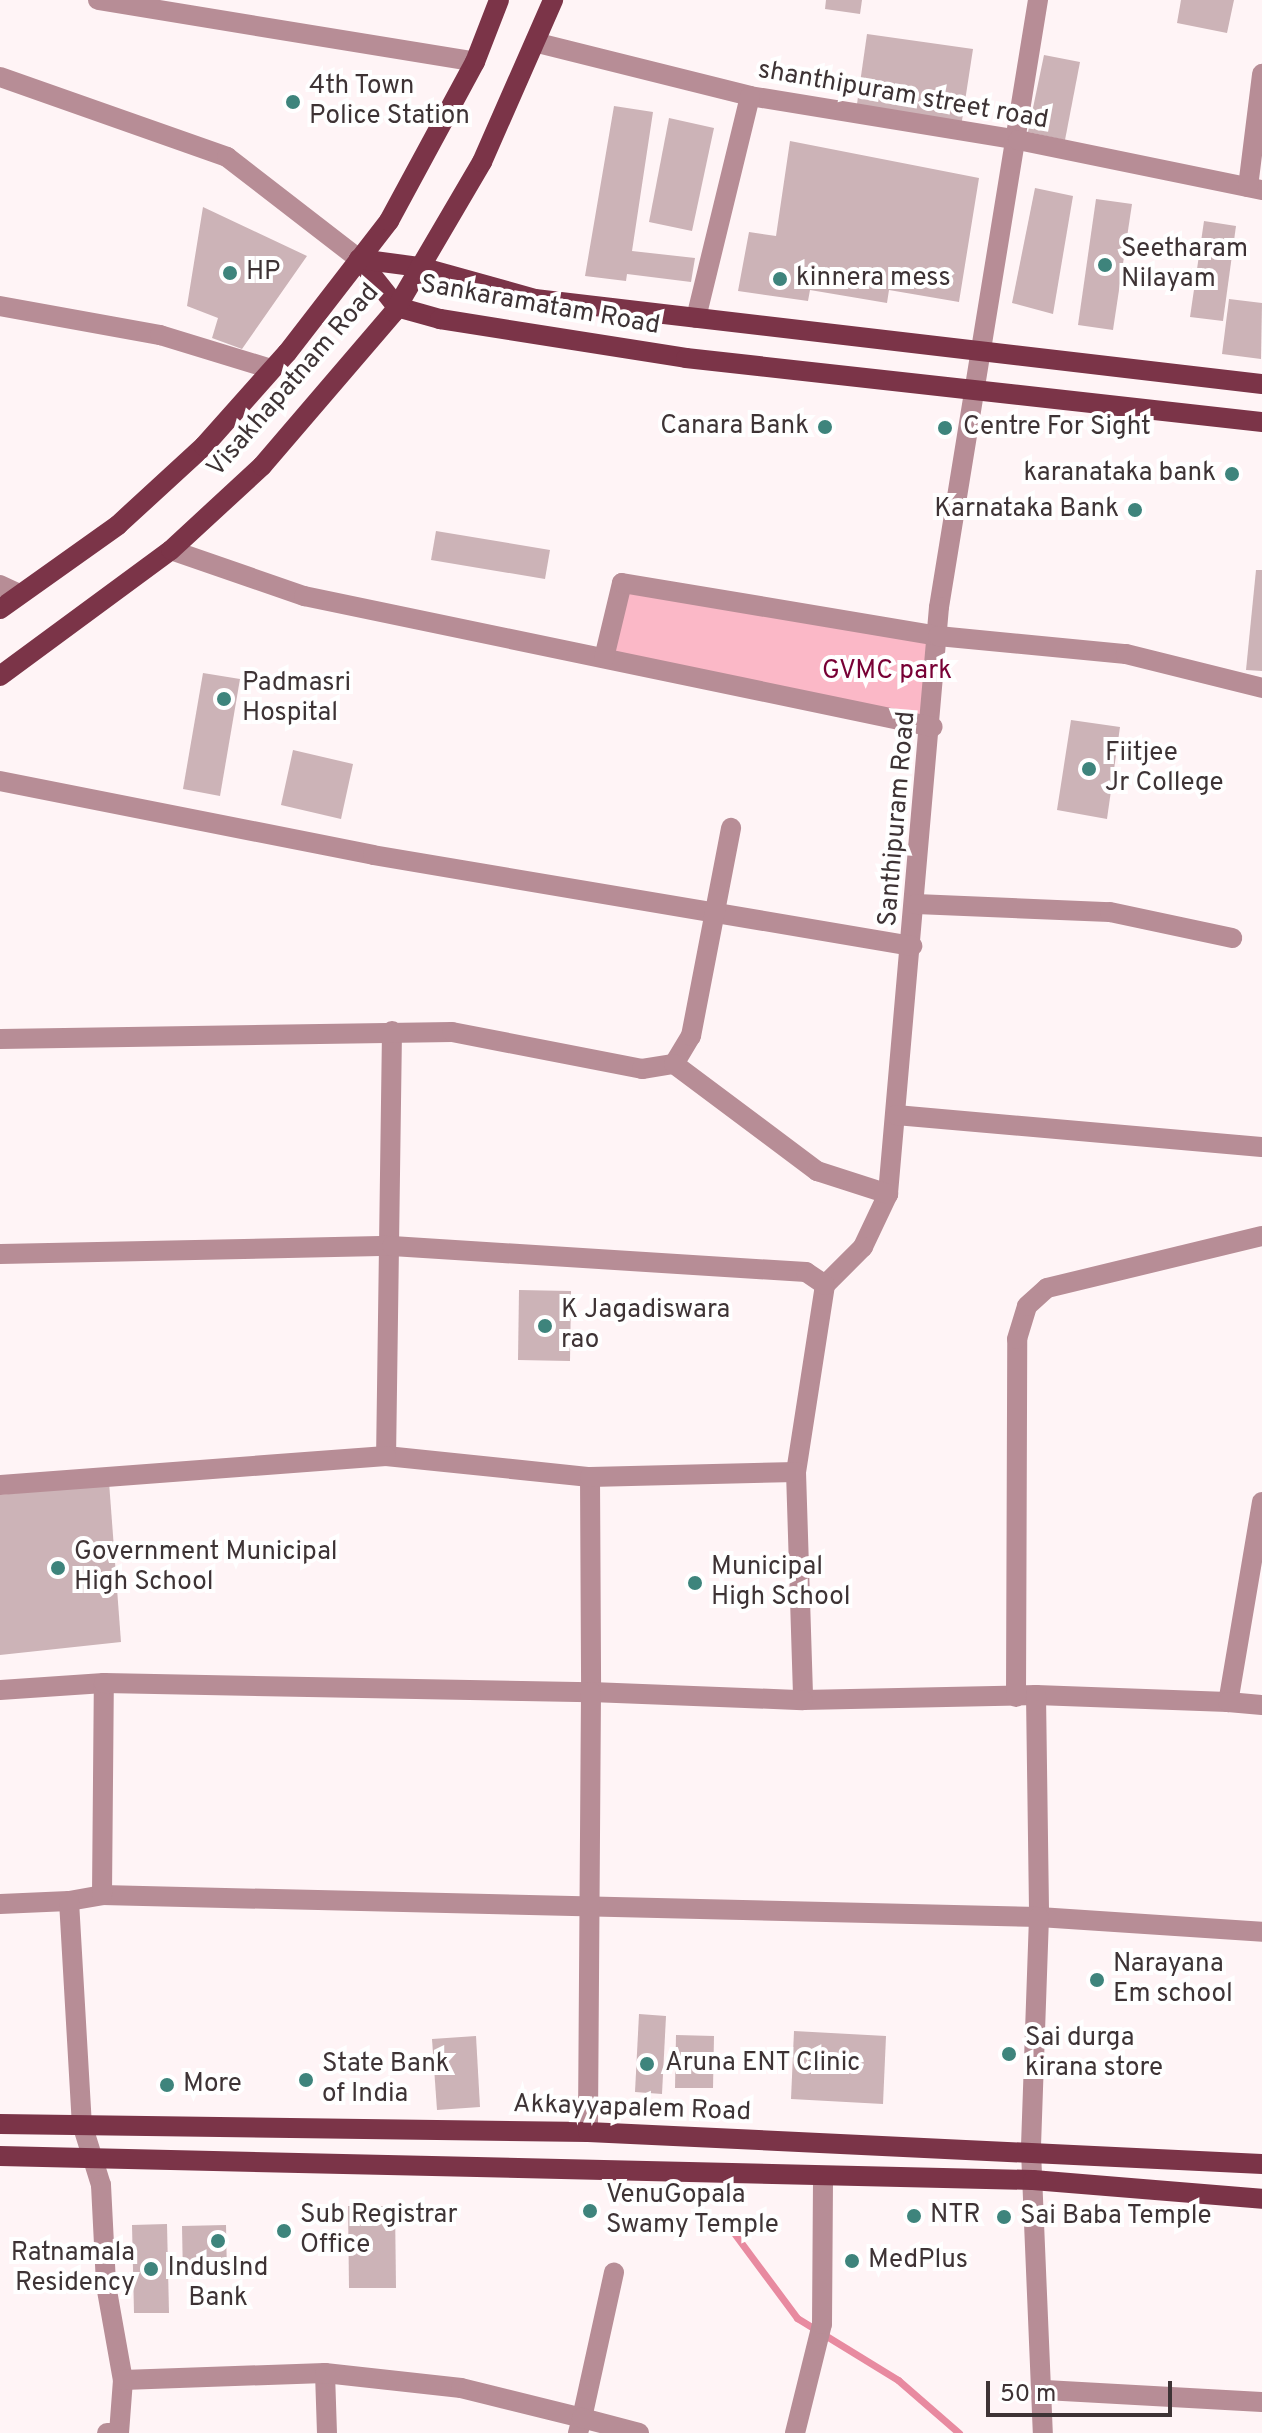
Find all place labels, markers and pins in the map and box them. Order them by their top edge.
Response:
place label: 4th Town Police Station [309,71,470,132]
marker: 4th Town Police Station [284,93,302,111]
place label: Seetharam Nilayam [1121,234,1248,296]
marker: Seetharam Nilayam [1096,256,1114,274]
place label: HP [246,257,280,289]
place label: kinnera mess [796,263,951,295]
marker: HP [221,264,239,282]
marker: kinnera mess [771,270,789,288]
place label: Canara Bank [660,411,809,443]
place label: Centre For Sight [963,412,1151,444]
marker: Centre For Sight [934,417,956,439]
marker: Canara Bank [816,418,834,436]
place label: karanataka bank [1024,458,1216,490]
marker: karanataka bank [1223,465,1241,483]
place label: Karnataka Bank [934,494,1119,526]
marker: Karnataka Bank [1126,501,1144,519]
place label: Padmasri Hospital [242,668,351,730]
marker: Padmasri Hospital [213,688,235,710]
place label: Fiitjee Jr College [1105,738,1223,800]
marker: Fiitjee Jr College [1080,760,1098,778]
place label: K Jagadiswara rao [561,1295,730,1356]
marker: K Jagadiswara rao [536,1317,554,1335]
place label: Government Municipal High School [74,1537,338,1598]
place label: Municipal High School [711,1552,851,1614]
marker: Government Municipal High School [49,1559,67,1577]
marker: Municipal High School [686,1574,704,1592]
place label: Narayana Em school [1113,1949,1233,2010]
marker: Narayana Em school [1088,1971,1106,1989]
place label: Sai durga kirana store [1025,2023,1163,2084]
marker: Sai durga kirana store [1000,2045,1018,2063]
place label: Aruna ENT Clinic [665,2048,861,2080]
place label: State Bank of India [322,2049,450,2110]
marker: Aruna ENT Clinic [636,2053,658,2075]
place label: More [183,2069,242,2101]
marker: State Bank of India [297,2071,315,2089]
marker: More [158,2076,176,2094]
place label: VenuGopala Swamy Temple [606,2180,780,2242]
place label: Sub Registrar Office [300,2200,458,2262]
place label: NTR [930,2200,981,2232]
place label: Sai Baba Temple [1020,2201,1213,2233]
marker: VenuGopala Swamy Temple [581,2202,599,2220]
marker: NTR [905,2207,923,2225]
marker: Sai Baba Temple [995,2208,1013,2226]
marker: Sub Registrar Office [275,2222,293,2240]
marker: IndusInd Bank [209,2232,227,2250]
place label: Ratnamala Residency [11,2238,135,2300]
place label: MedPlus [868,2245,968,2277]
marker: MedPlus [843,2252,861,2270]
place label: IndusInd Bank [168,2253,268,2314]
marker: Ratnamala Residency [142,2260,160,2278]

